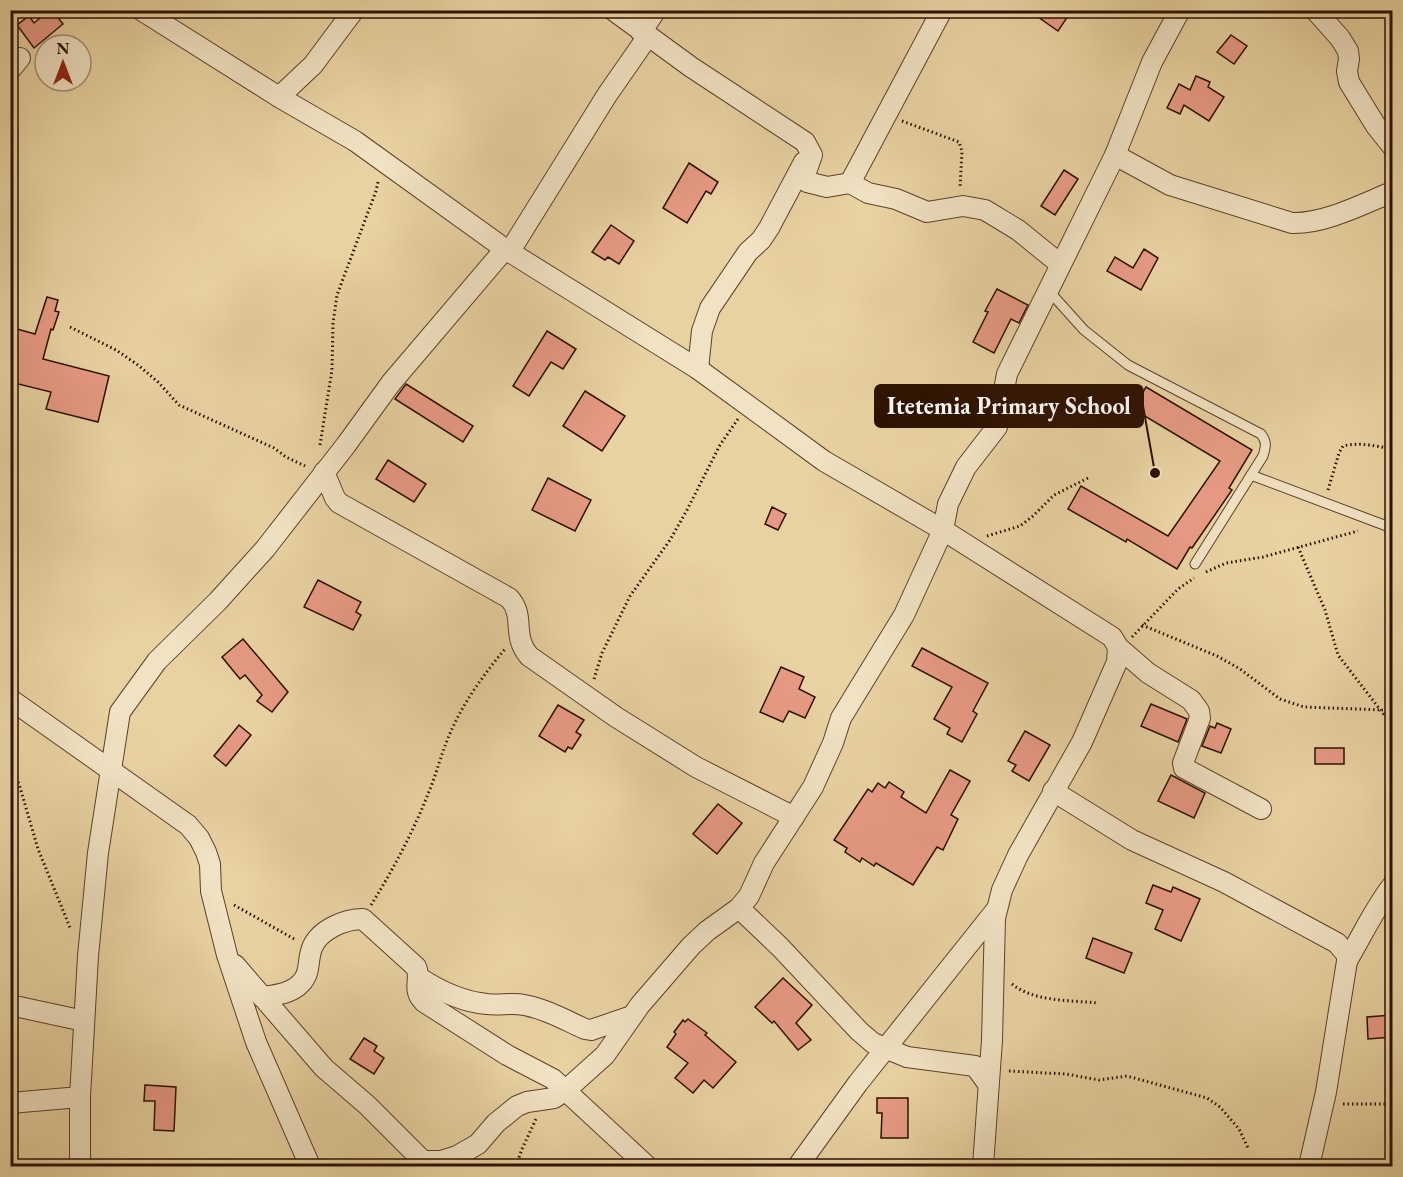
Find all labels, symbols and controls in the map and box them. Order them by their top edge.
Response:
north arrow [33,33,93,93]
text: N [57,38,70,59]
callout: Itetemia Primary School [875,385,1143,427]
text: Itetemia Primary School [887,390,1131,422]

